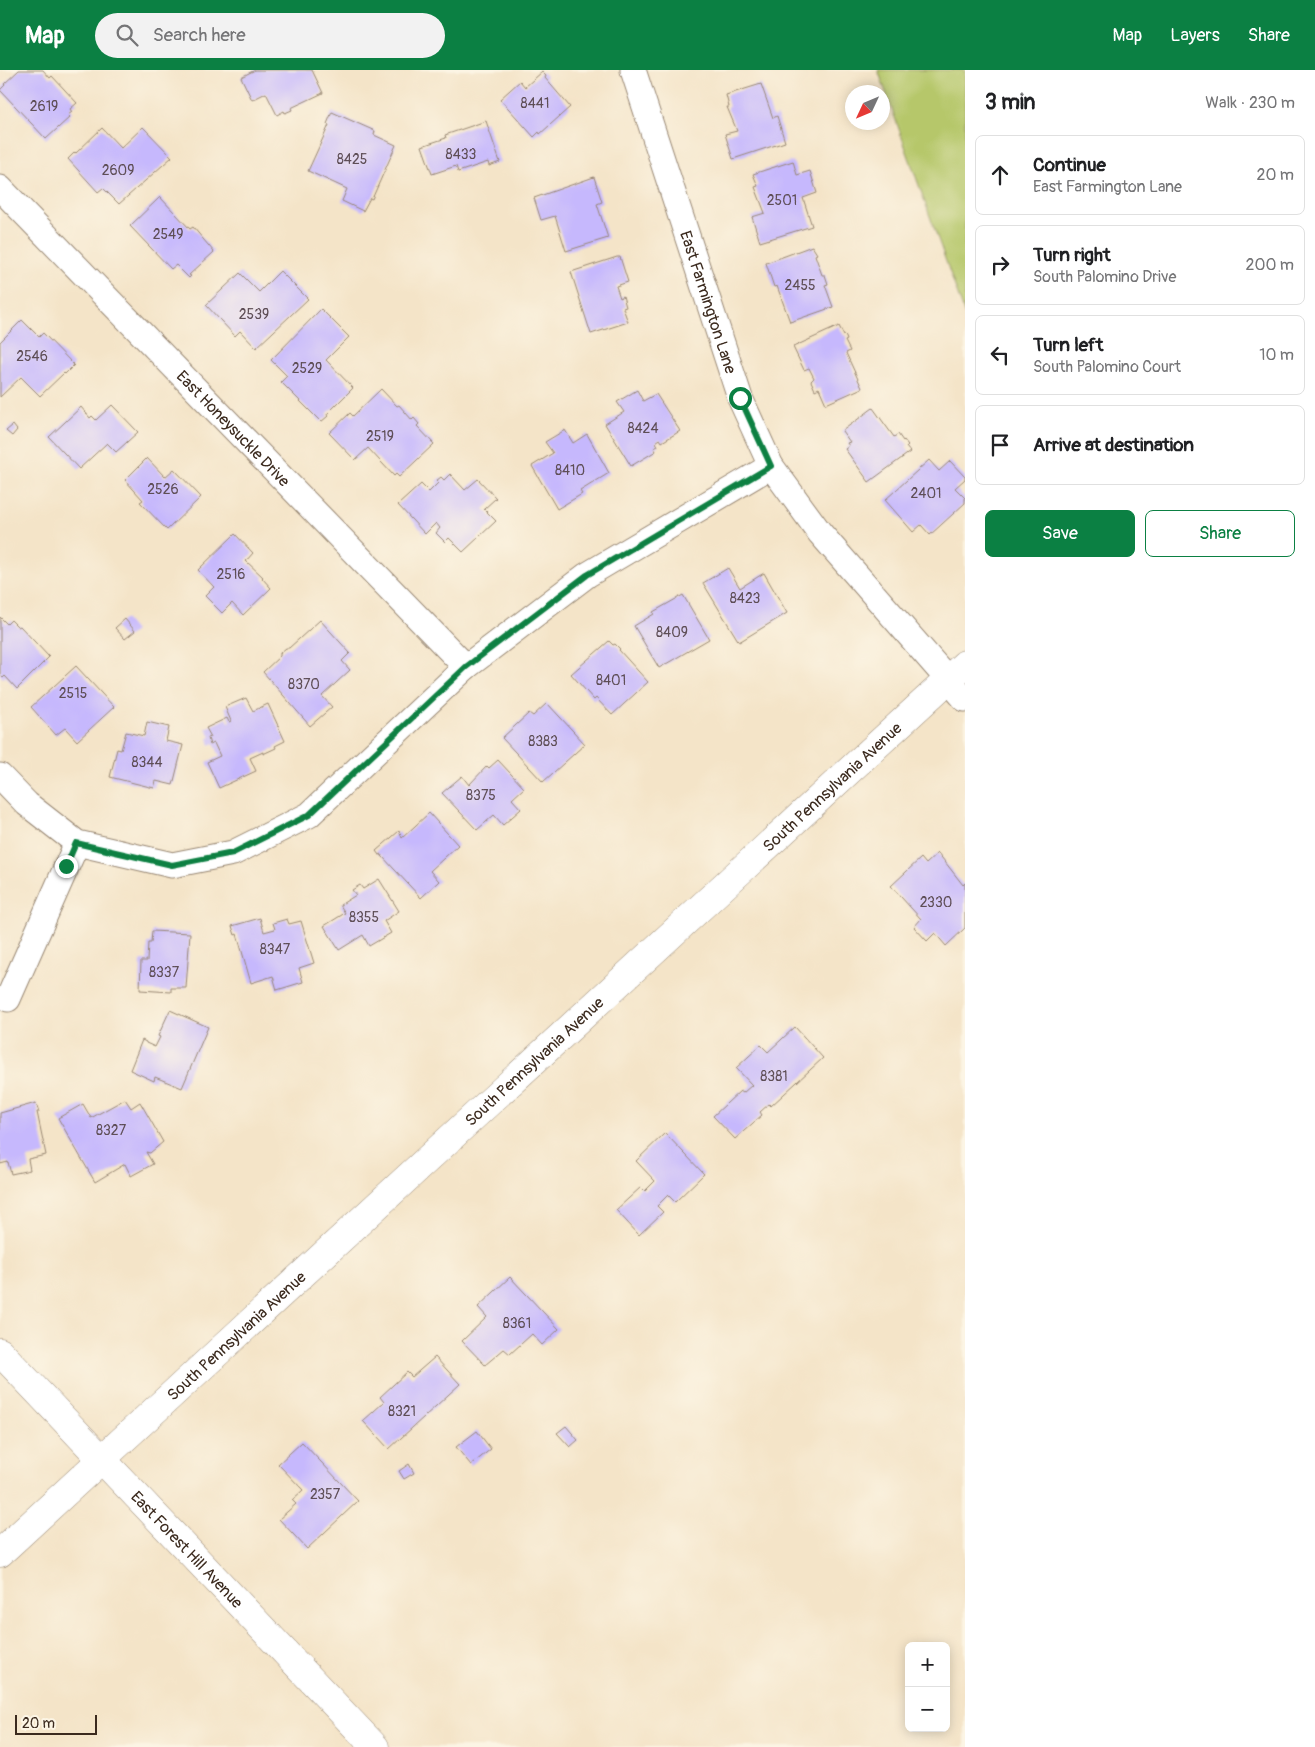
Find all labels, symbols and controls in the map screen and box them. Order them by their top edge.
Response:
search box [95,13,445,58]
text: Map [25,21,65,50]
icon: search [113,21,141,49]
text: Search here [153,23,246,47]
text: Map [1113,24,1142,47]
text: Layers [1170,24,1220,47]
text: Share [1248,24,1290,47]
north arrow [845,85,890,130]
text: 3 min [985,89,1035,116]
text: Walk · 230 m [1205,93,1295,113]
house number: 8441 [521,95,549,112]
house number: 2619 [30,98,58,115]
house number: 8433 [446,146,477,163]
house number: 8425 [337,151,367,168]
text: Continue [1033,153,1106,177]
icon: ahead [986,161,1014,189]
house number: 2609 [102,162,134,179]
text: 20 m [1256,165,1294,185]
text: East Farmington Lane [1033,177,1182,197]
house number: 2501 [767,192,797,209]
house number: 2549 [153,226,183,243]
street label: East Farmington Lane [675,228,740,376]
text: Turn right [1033,243,1111,267]
icon: right [986,251,1014,279]
text: 200 m [1246,255,1294,275]
text: South Palomino Drive [1033,267,1176,287]
house number: 2455 [784,277,816,294]
house number: 2539 [239,306,269,323]
text: Turn left [1033,333,1103,357]
icon: left [986,341,1014,369]
text: 10 m [1259,345,1294,365]
house number: 2546 [16,348,48,365]
text: South Palomino Court [1033,357,1181,377]
house number: 2529 [292,360,322,377]
street label: East Honeysuckle Drive [172,367,294,491]
route start [729,387,752,410]
house number: 8424 [627,420,659,437]
house number: 2519 [366,428,394,445]
icon: arrive [986,431,1014,459]
text: Arrive at destination [1033,433,1194,457]
house number: 8410 [555,462,585,479]
house number: 2526 [147,481,179,498]
house number: 2401 [911,485,941,502]
button: Save [985,510,1135,557]
button: Share [1145,510,1295,557]
house number: 2516 [216,566,246,583]
house number: 8423 [730,590,760,607]
house number: 8409 [656,624,688,641]
house number: 8401 [596,672,626,689]
house number: 8370 [288,676,320,693]
house number: 2515 [59,685,87,702]
street label: South Pennsylvania Avenue [759,718,906,856]
house number: 8383 [528,733,558,750]
house number: 8344 [131,754,163,771]
house number: 8375 [466,787,496,804]
route end [55,855,78,878]
house number: 2330 [920,894,952,911]
house number: 8355 [349,909,379,926]
house number: 8347 [260,941,291,958]
house number: 8337 [149,964,180,981]
street label: South Pennsylvania Avenue [461,993,608,1131]
house number: 8381 [760,1068,788,1085]
house number: 8327 [96,1122,127,1139]
street label: South Pennsylvania Avenue [163,1267,310,1405]
house number: 8361 [503,1315,531,1332]
house number: 8321 [388,1403,416,1420]
house number: 2357 [310,1486,341,1503]
street label: East Forest Hill Avenue [126,1487,247,1613]
map controls [905,1642,950,1732]
button: + [905,1642,950,1687]
button: − [905,1687,950,1732]
scale bar [15,1712,98,1735]
text: 20 m [22,1715,55,1732]

